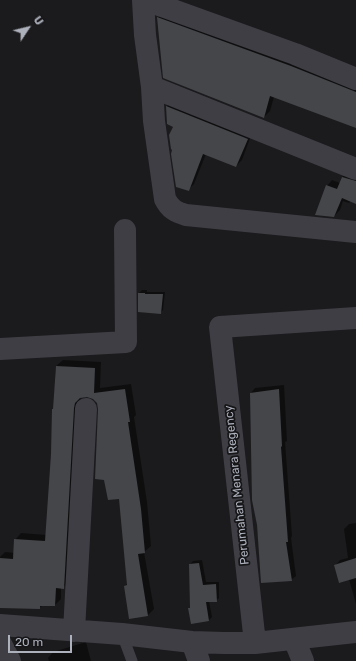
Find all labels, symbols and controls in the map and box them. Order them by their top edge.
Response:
north arrow [8,8,48,48]
text: U [31,14,46,28]
street label: Perumahan Menara Regency [221,404,253,566]
scale bar [10,627,74,653]
text: 20 m [15,635,43,649]

